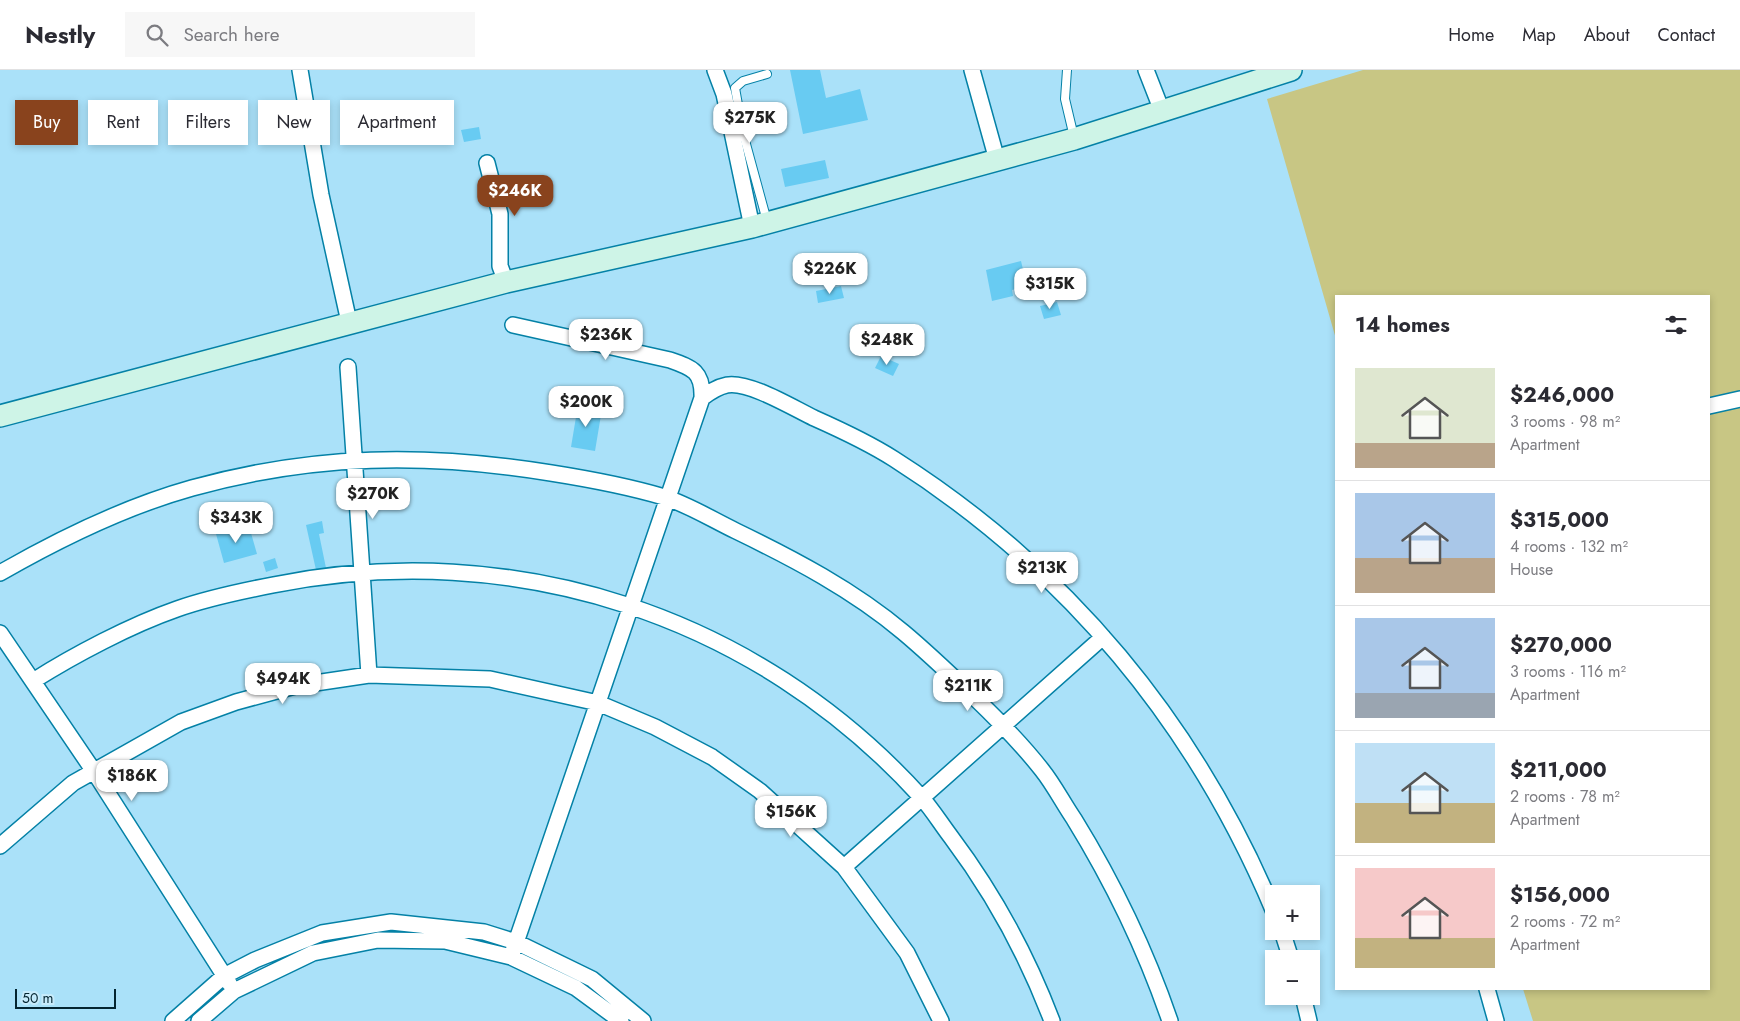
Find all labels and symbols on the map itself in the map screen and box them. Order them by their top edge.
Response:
pin: $275K [715,102,785,144]
pin: $246K [480,174,550,217]
pin: $226K [795,252,865,295]
pin: $315K [1015,268,1085,310]
pin: $236K [571,318,641,361]
pin: $248K [852,324,922,366]
pin: $200K [551,386,621,428]
pin: $270K [338,478,408,520]
pin: $343K [201,502,271,544]
pin: $213K [1007,552,1077,594]
pin: $494K [248,662,318,705]
pin: $211K [933,670,1003,712]
pin: $186K [97,760,167,802]
pin: $156K [756,796,826,838]
scale bar [15,986,116,1009]

